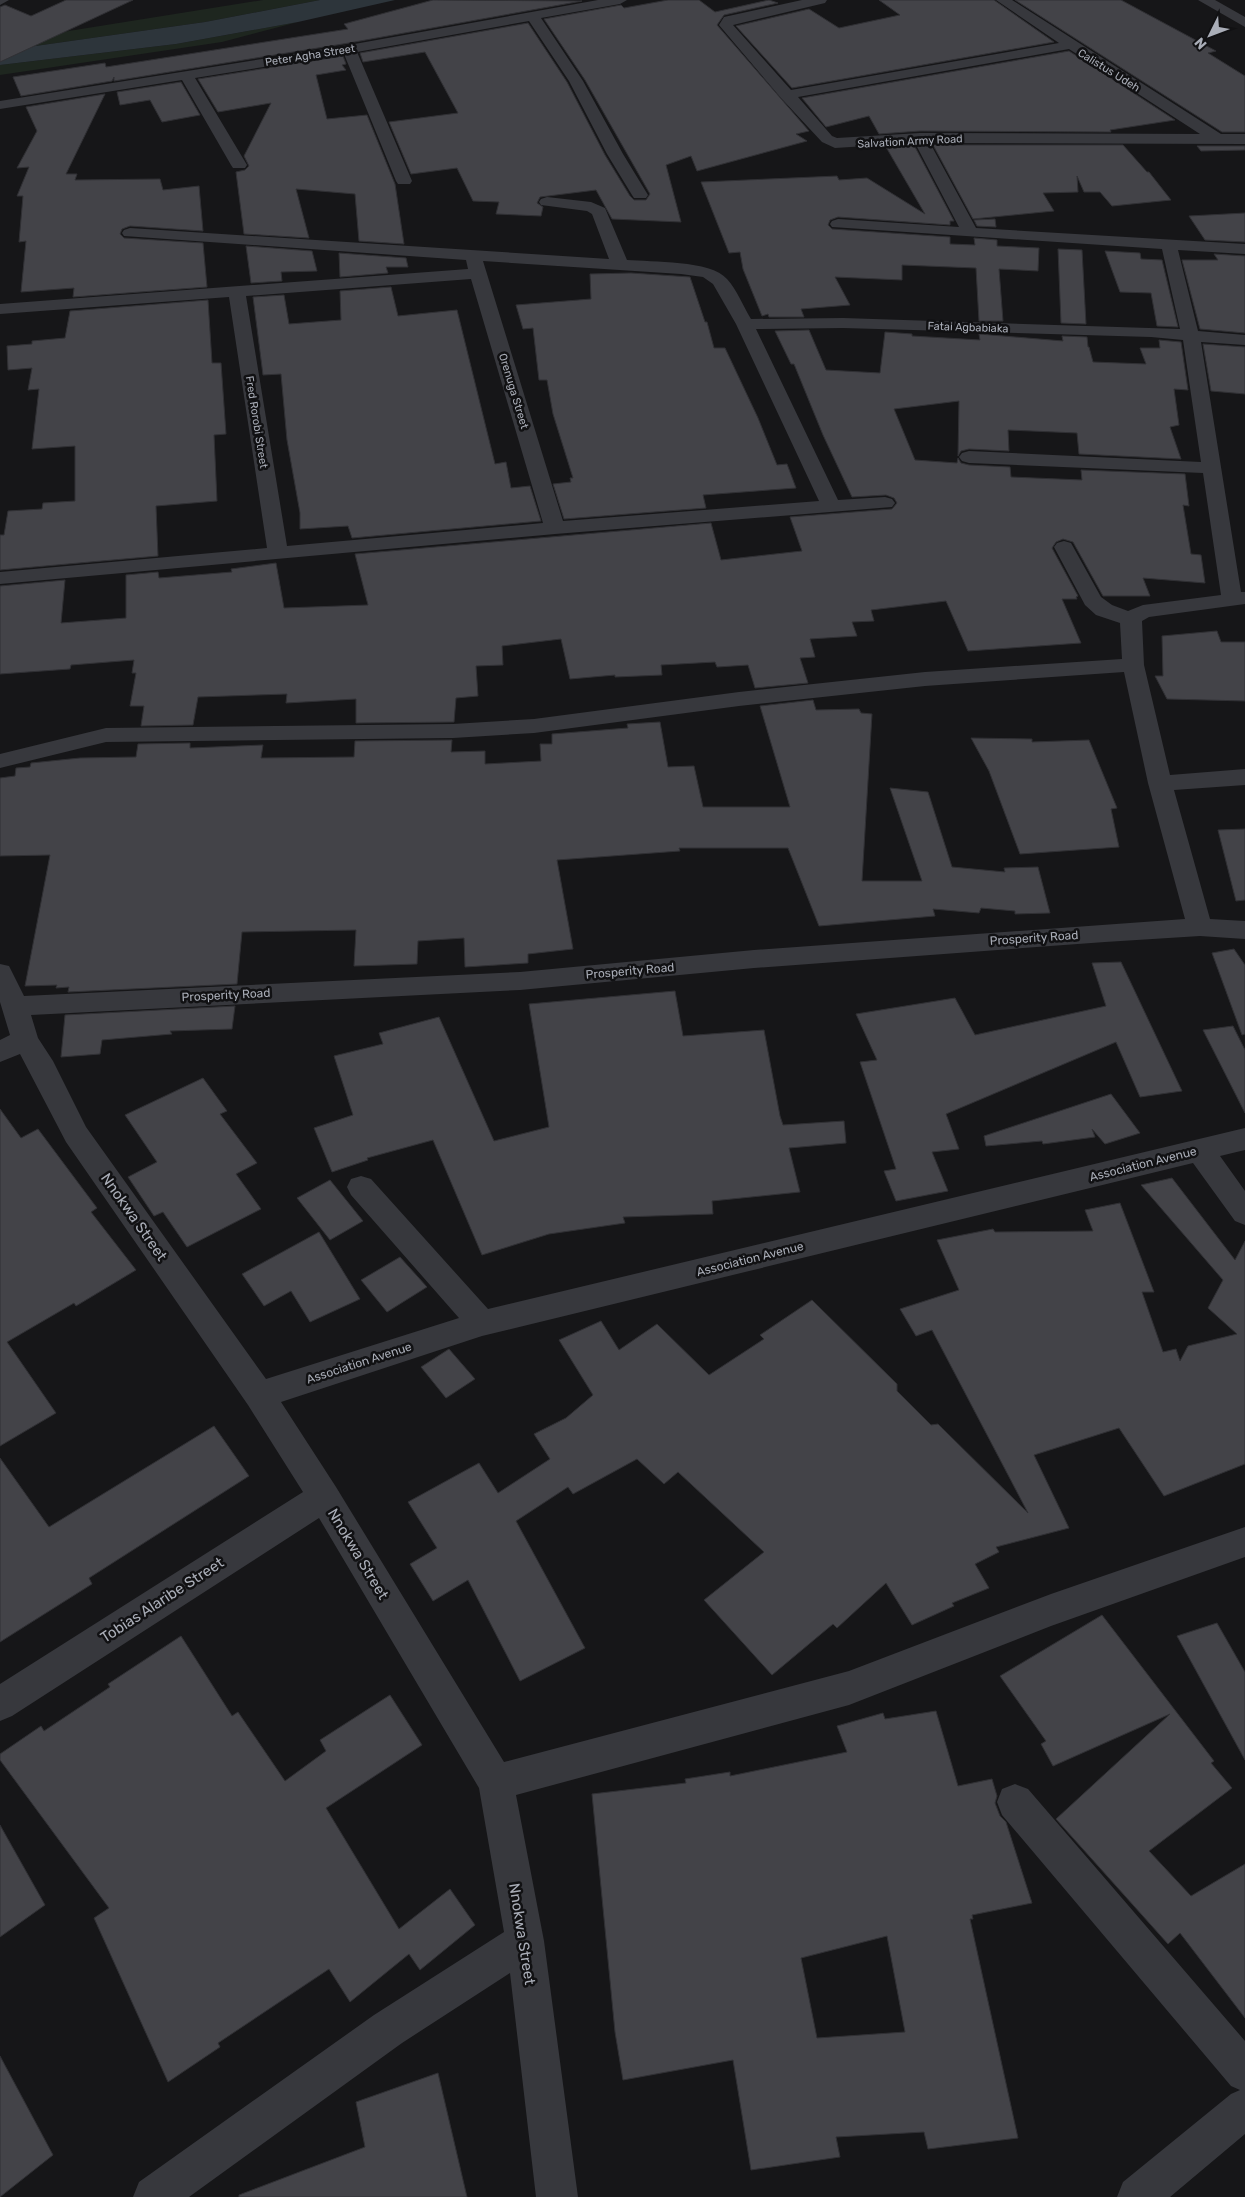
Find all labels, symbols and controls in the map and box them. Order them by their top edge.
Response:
north arrow [1185,10,1235,60]
text: N [1191,34,1210,53]
street label: Peter Agha Street [264,42,357,69]
street label: Calistus Udeh [1075,46,1142,95]
street label: Salvation Army Road [857,132,963,151]
street label: Fatai Agbabiaka [927,320,1009,335]
street label: Orenuga Street [496,352,531,431]
street label: Fred Rorobi Street [243,375,270,470]
street label: Prosperity Road [989,928,1079,948]
street label: Prosperity Road [585,960,675,982]
street label: Prosperity Road [181,986,271,1004]
street label: Association Avenue [1088,1144,1198,1184]
street label: Nnokwa Street [97,1170,171,1264]
street label: Association Avenue [695,1239,805,1279]
street label: Association Avenue [305,1339,414,1387]
street label: Nnokwa Street [324,1505,392,1603]
street label: Tobias Alaribe Street [97,1553,227,1647]
street label: Nnokwa Street [505,1882,539,1986]

